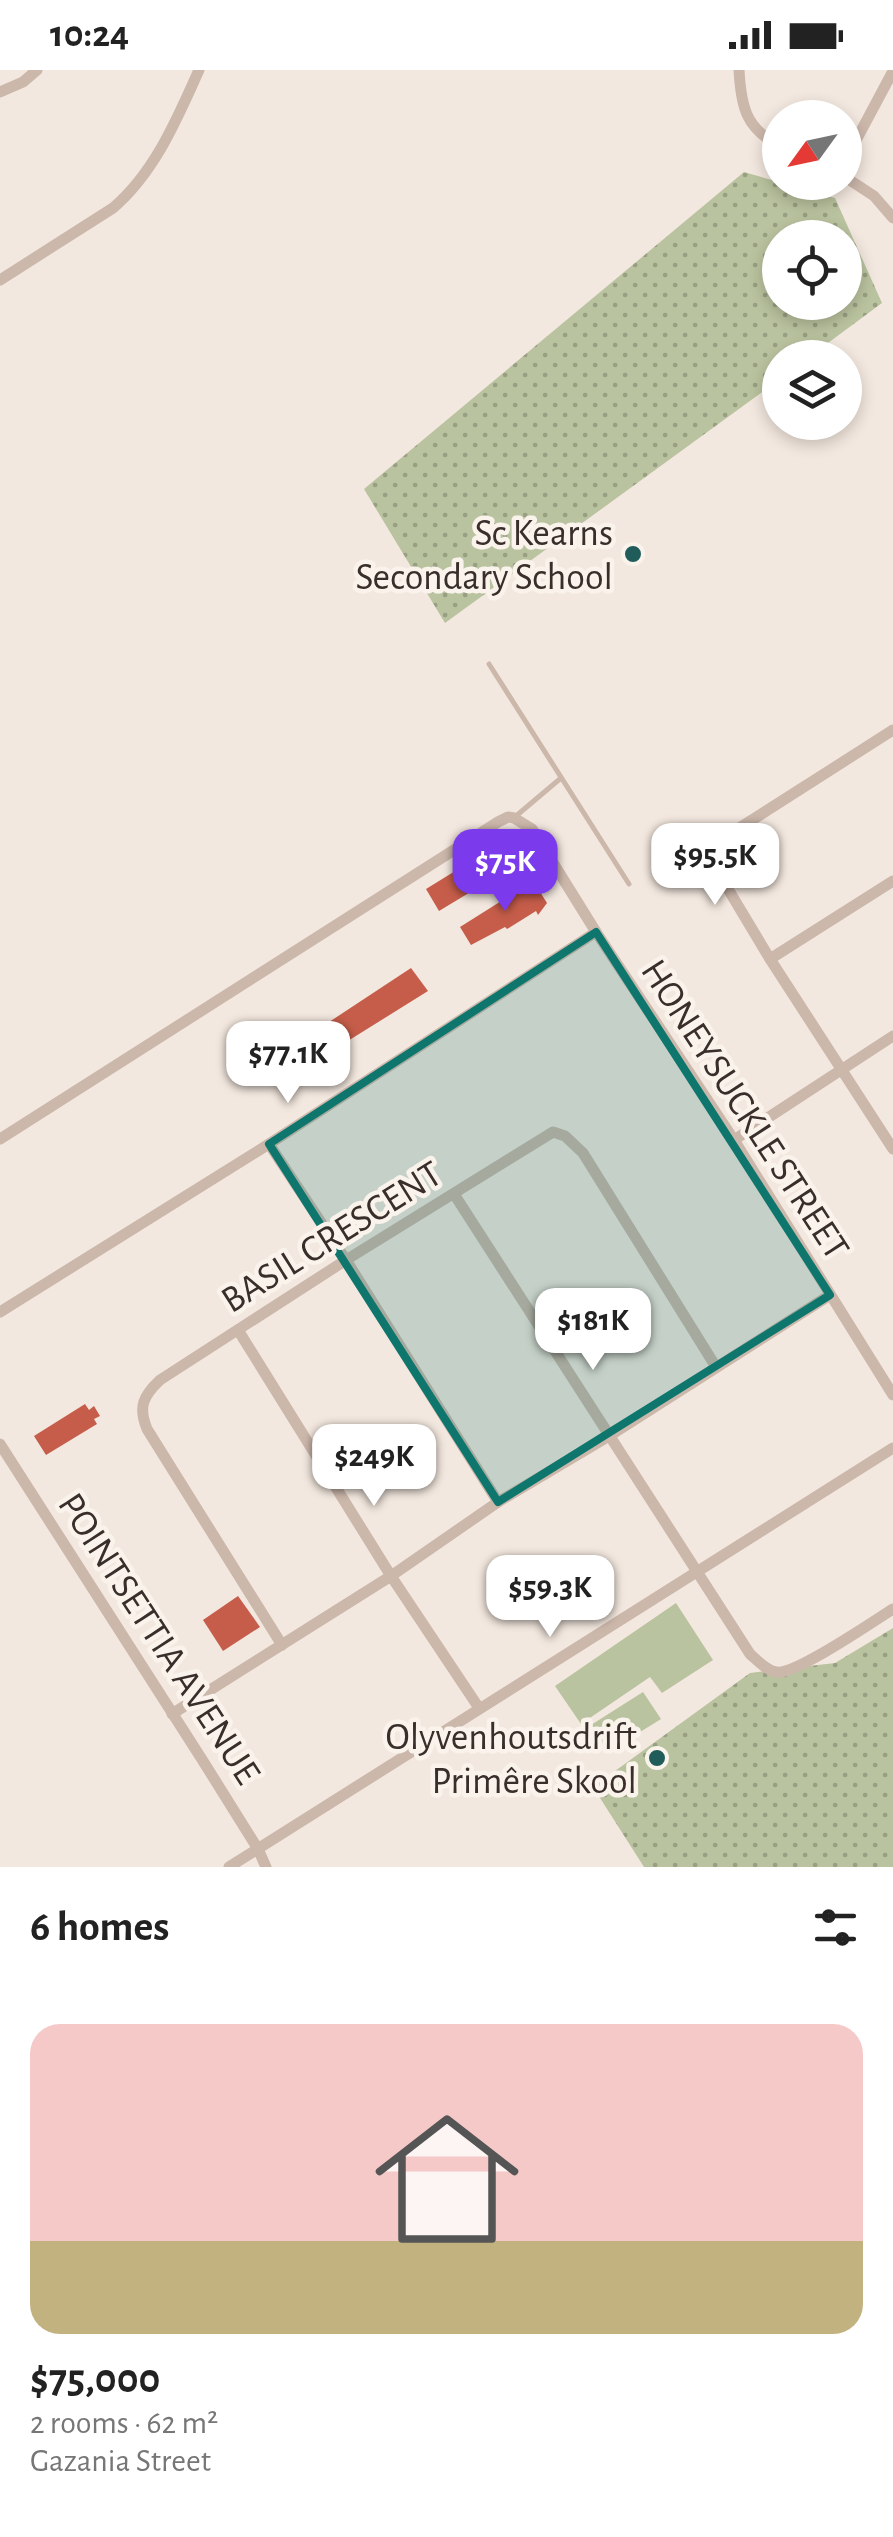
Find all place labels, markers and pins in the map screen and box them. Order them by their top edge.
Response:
place label: Sc Kearns Secondary School [355,515,613,597]
marker: Sc Kearns Secondary School [622,543,644,565]
pin: $95.5K [634,823,796,908]
pin: $75K [446,829,564,914]
pin: $77.1K [207,1021,369,1106]
pin: $181K [523,1288,663,1373]
pin: $249K [304,1424,444,1509]
pin: $59.3K [469,1555,631,1640]
place label: Olyvenhoutsdrift Primêre Skool [386,1719,637,1801]
marker: Olyvenhoutsdrift Primêre Skool [646,1747,668,1769]

